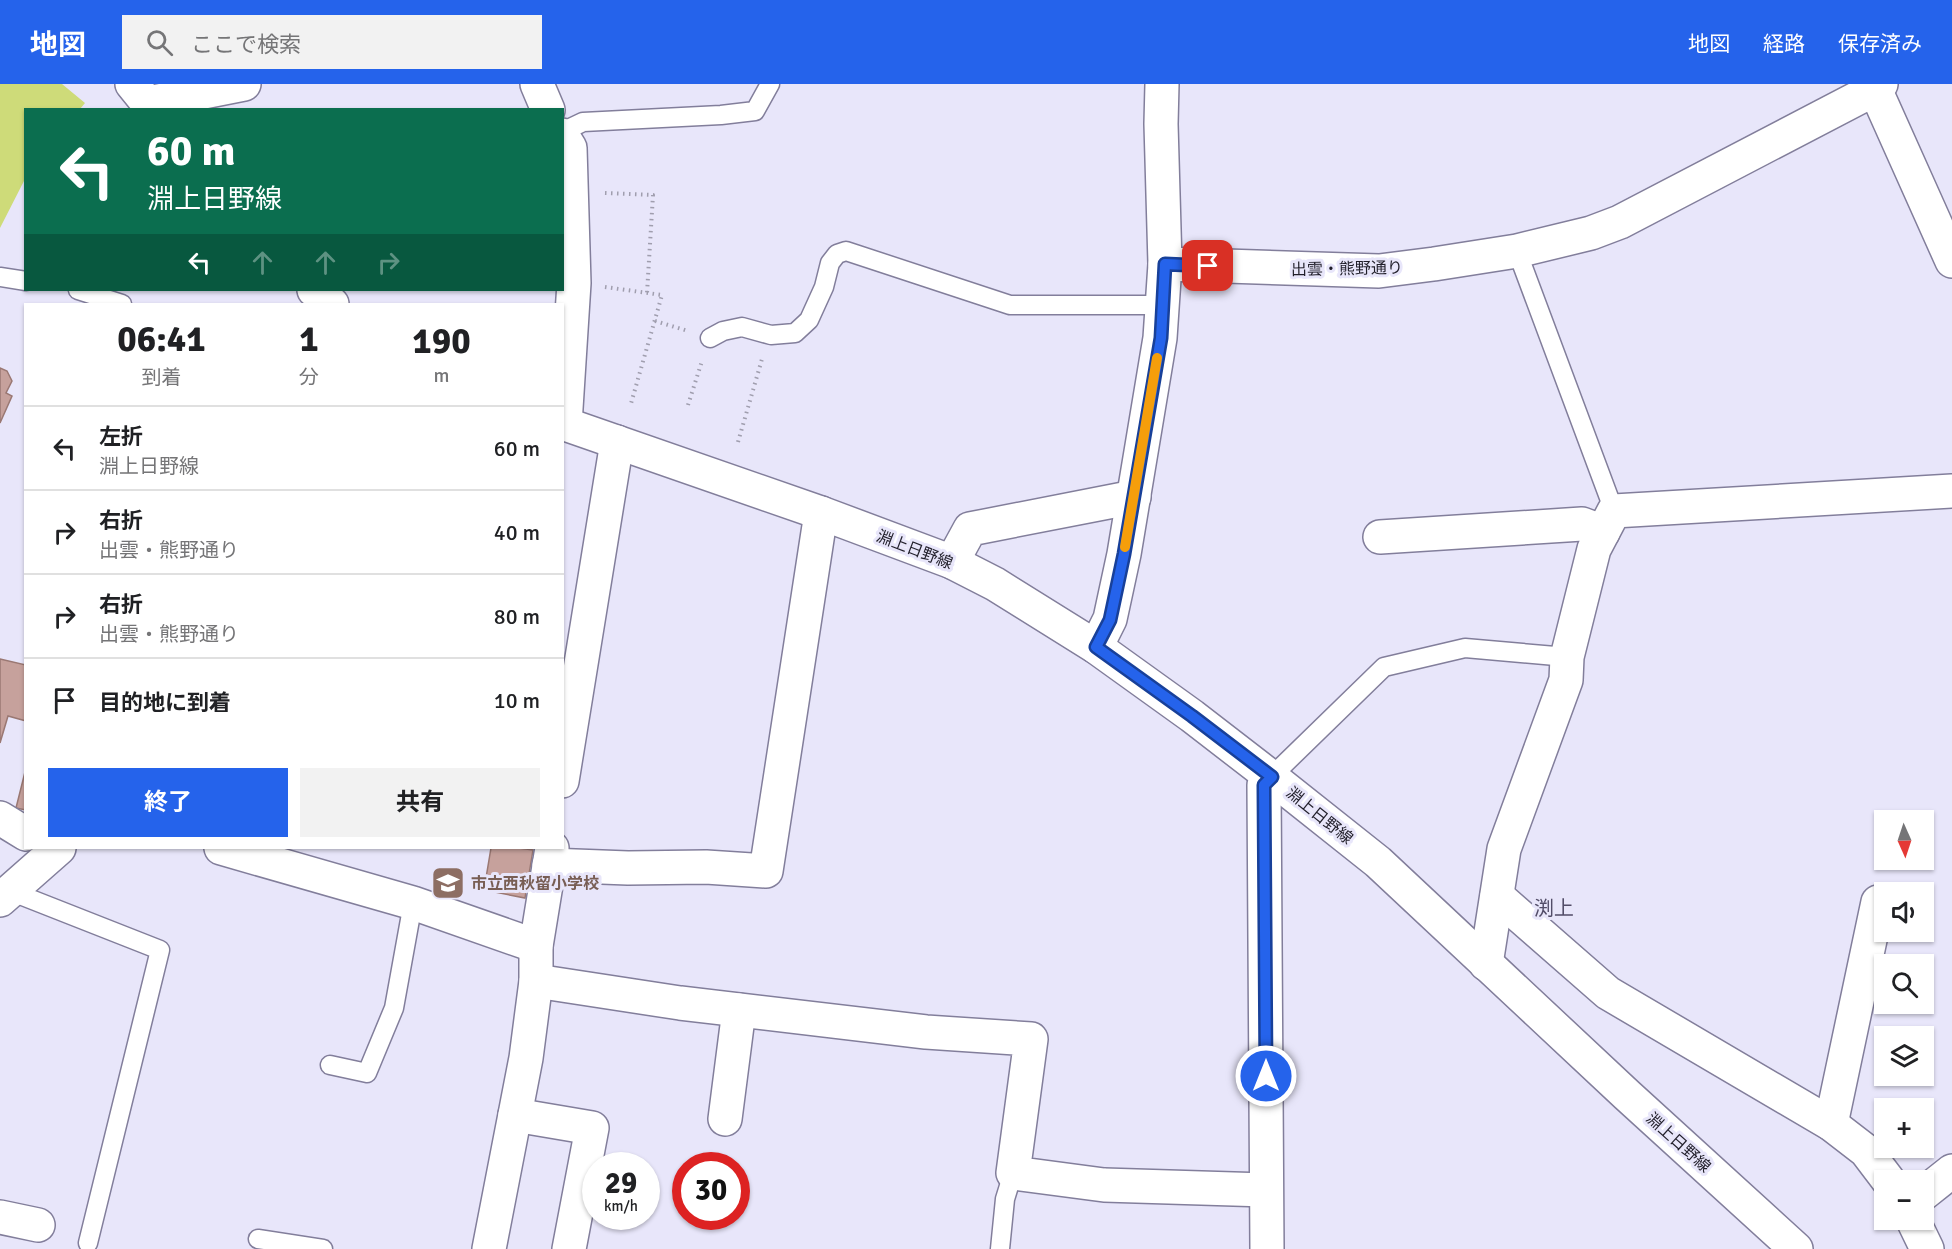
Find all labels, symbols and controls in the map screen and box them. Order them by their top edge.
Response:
search box [122,15,542,69]
icon: search [143,26,176,59]
text: 地図 [30,28,86,62]
text: ここで検索 [191,31,301,58]
text: 地図 [1688,31,1730,57]
text: 経路 [1763,31,1805,57]
text: 保存済み [1838,31,1922,57]
text: 60 m [147,126,236,177]
icon: left [48,132,126,210]
text: 淵上日野線 [147,183,282,216]
pin [1182,240,1233,291]
icon: left [183,246,216,279]
icon: ahead [246,246,279,279]
icon: ahead [309,246,342,279]
icon: right [372,246,405,279]
icon: arrive [1191,249,1224,282]
street label: 出雲・熊野通り [1291,258,1403,280]
text: 06:41 [117,317,206,362]
text: 1 [299,317,319,362]
text: 190 [412,319,471,364]
text: m [434,363,449,388]
text: 到着 [142,365,182,390]
text: 分 [299,365,319,390]
text: 左折 [99,423,143,450]
icon: left [48,432,81,465]
text: 60 m [494,435,540,462]
text: 淵上日野線 [99,454,199,479]
text: 右折 [99,507,143,534]
icon: right [48,516,81,549]
text: 40 m [494,519,540,546]
street label: 淵上日野線 [874,526,956,574]
text: 出雲・熊野通り [99,538,239,563]
text: 右折 [99,591,143,618]
icon: right [48,600,81,633]
text: 80 m [494,603,540,630]
text: 出雲・熊野通り [99,622,239,647]
icon: arrive [48,684,81,717]
text: 10 m [494,687,540,714]
text: 目的地に到着 [99,689,231,716]
button: 終了 [48,768,288,837]
button: 共有 [300,768,540,837]
street label: 淵上日野線 [1282,783,1357,849]
north arrow [1874,810,1934,870]
map controls [1874,810,1934,1230]
school or university icon: 市立西秋留小学校 [430,865,466,901]
place label: 市立西秋留小学校 [471,874,599,894]
button: sound [1874,882,1934,942]
district label: 渕上 [1534,896,1574,921]
button: search [1874,954,1934,1014]
button: layers [1874,1026,1934,1086]
position arrow [1234,1044,1298,1108]
button: + [1874,1098,1934,1158]
street label: 淵上日野線 [1642,1109,1715,1177]
speed limit sign: 30 [672,1152,750,1230]
text: 29 [605,1165,637,1202]
button: − [1874,1170,1934,1230]
text: km/h [604,1197,638,1215]

